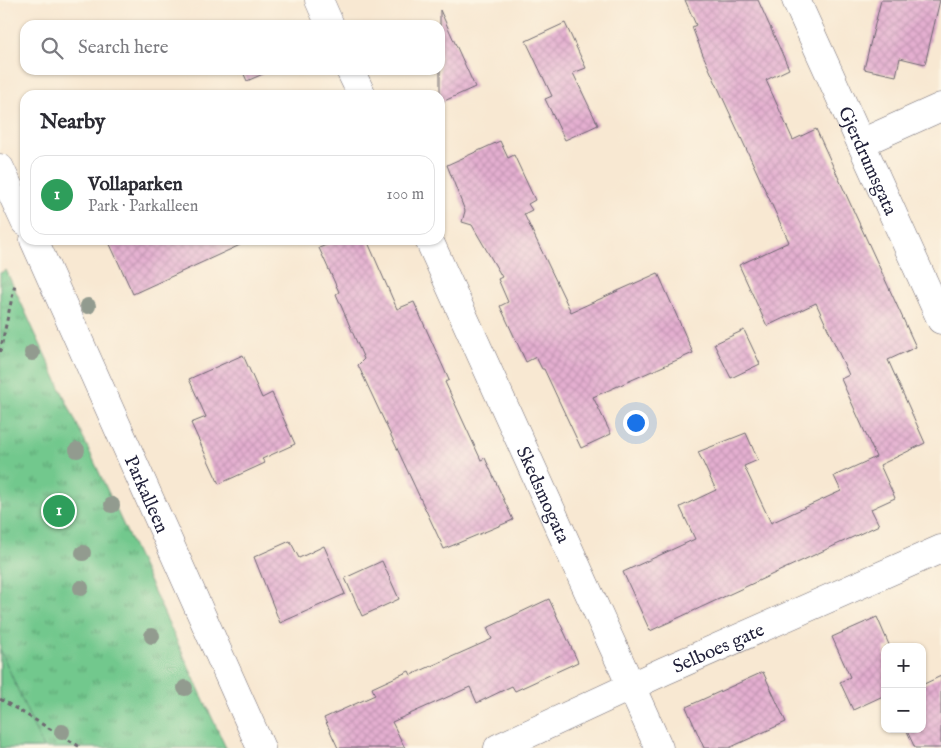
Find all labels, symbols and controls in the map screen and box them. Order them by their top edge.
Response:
search box [20,20,445,75]
icon: search [38,34,66,62]
text: Search here [78,36,169,60]
street label: Gjerdrumsgata [832,103,902,220]
text: Nearby [40,109,105,136]
text: Vollaparken [88,173,183,197]
text: 1 [54,185,60,205]
text: 100 m [387,185,424,205]
text: Park · Parkalleen [88,197,198,217]
your location [623,410,649,436]
street label: Skedsmogata [510,443,575,548]
street label: Parkalleen [118,452,173,537]
pin: 1 [43,492,75,530]
street label: Selboes gate [669,618,769,680]
map controls [881,643,926,733]
button: + [881,643,926,688]
button: − [881,688,926,733]

